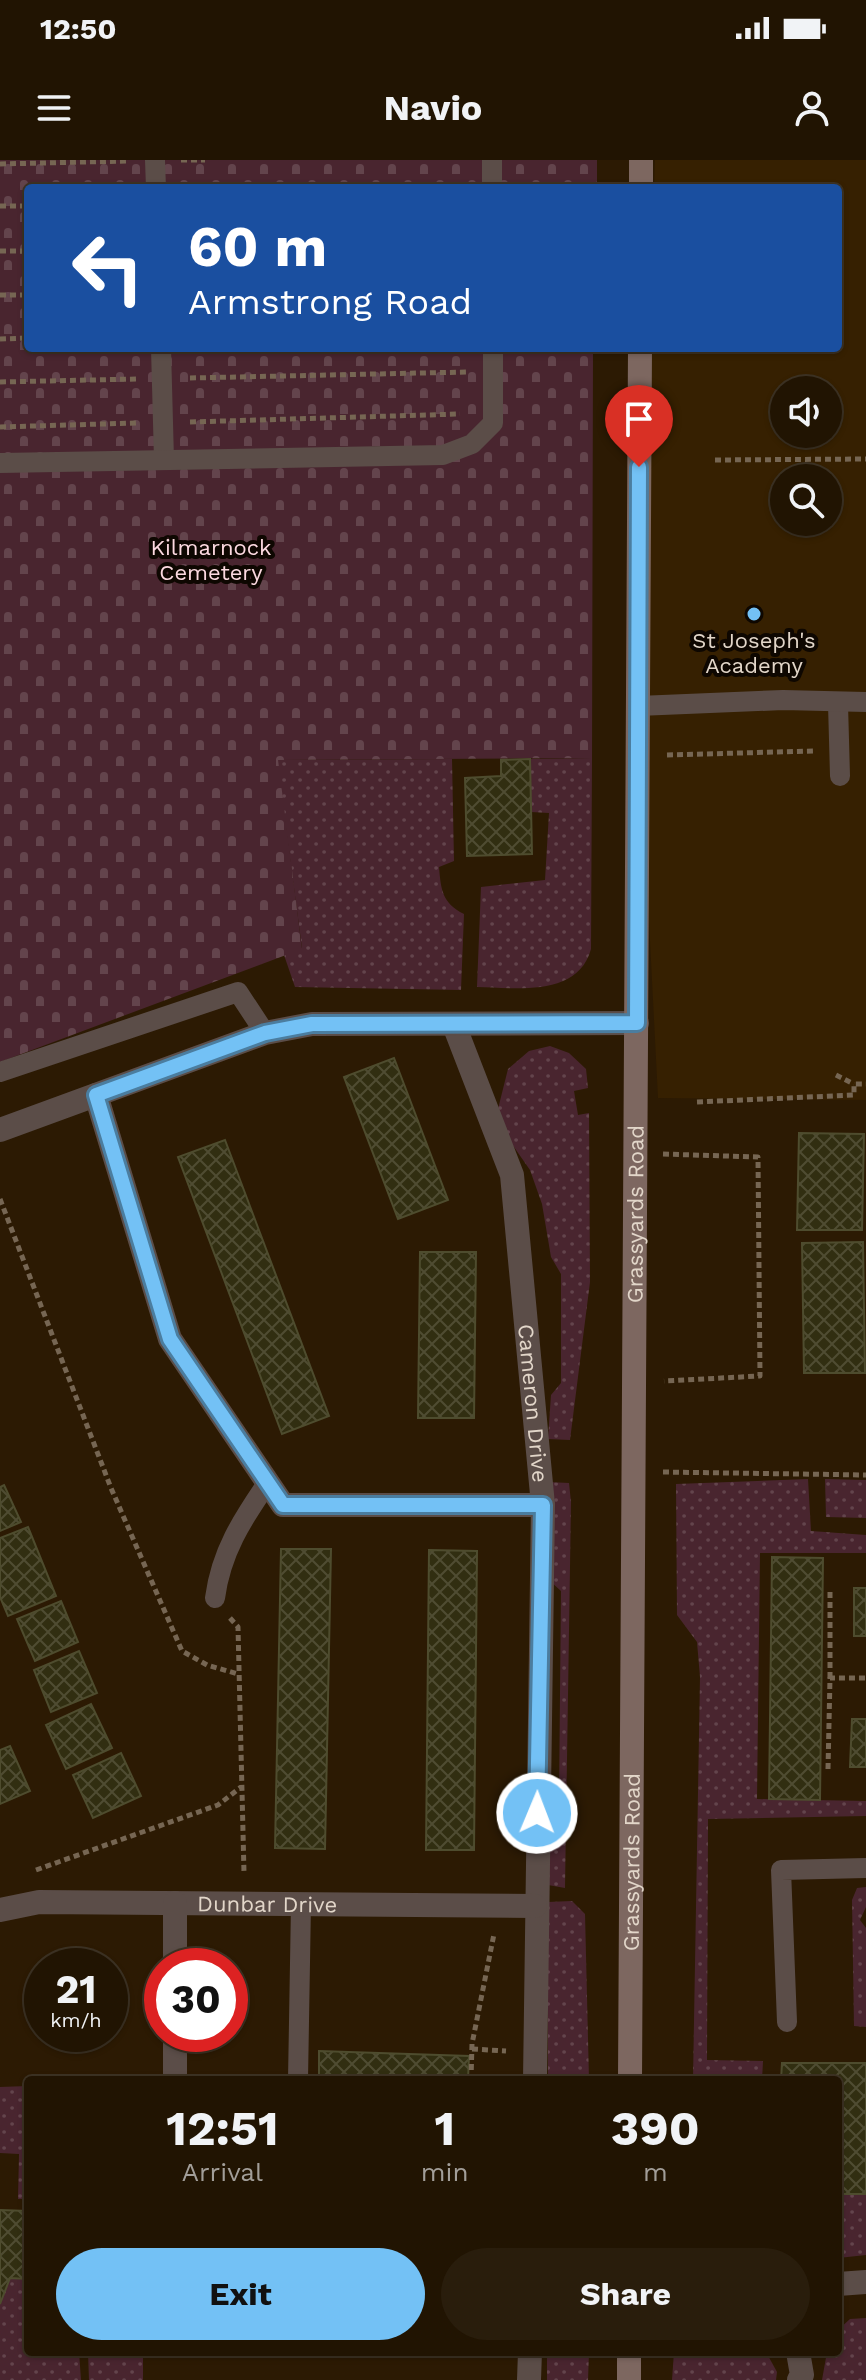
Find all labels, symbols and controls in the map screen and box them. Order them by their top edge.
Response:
text: 12:50 [40,11,117,46]
icon: menu [32,86,76,130]
icon: person [790,86,834,130]
text: Navio [384,87,482,129]
text: 60 m [188,214,327,280]
icon: left [56,216,160,320]
text: Armstrong Road [188,281,472,323]
map controls [770,376,842,536]
button: sound [770,376,842,448]
pin [605,385,673,467]
icon: arrive [617,397,661,441]
button: search [770,464,842,536]
park label: Kilmarnock Cemetery [150,535,272,585]
marker: St Joseph's Academy [745,605,763,623]
place label: St Joseph's Academy [692,628,816,678]
street label: Grassyards Road [622,1125,648,1303]
street label: Cameron Drive [514,1323,553,1483]
position arrow [495,1771,579,1855]
street label: Grassyards Road [618,1773,644,1951]
street label: Dunbar Drive [197,1891,337,1917]
speed limit sign: 30 [144,1948,248,2052]
text: 21 [55,1966,97,2013]
text: km/h [50,2008,102,2032]
text: 12:51 [166,2100,279,2157]
text: 1 [434,2100,455,2157]
text: 390 [611,2100,700,2157]
text: Arrival [182,2157,263,2187]
text: min [421,2157,469,2187]
text: m [643,2157,668,2187]
button: Exit [56,2248,425,2340]
button: Share [441,2248,810,2340]

